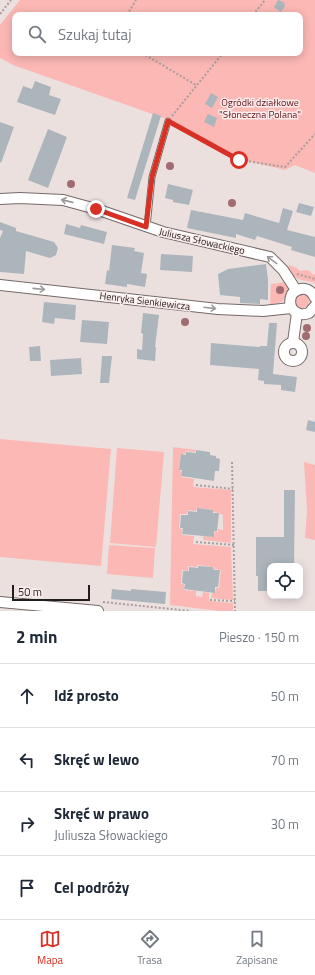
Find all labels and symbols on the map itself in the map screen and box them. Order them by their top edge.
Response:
park label: Ogródki działkowe "Słoneczna Polana" [219,95,301,122]
route start [230,151,248,169]
one-way arrow [61,197,74,205]
route end [87,200,105,218]
street label: Juliusza Słowackiego [158,224,246,258]
one-way arrow [267,256,278,264]
one-way arrow [32,285,45,293]
street label: Henryka Sienkiewicza [99,288,191,314]
one-way arrow [203,304,216,312]
scale bar [12,583,90,602]

